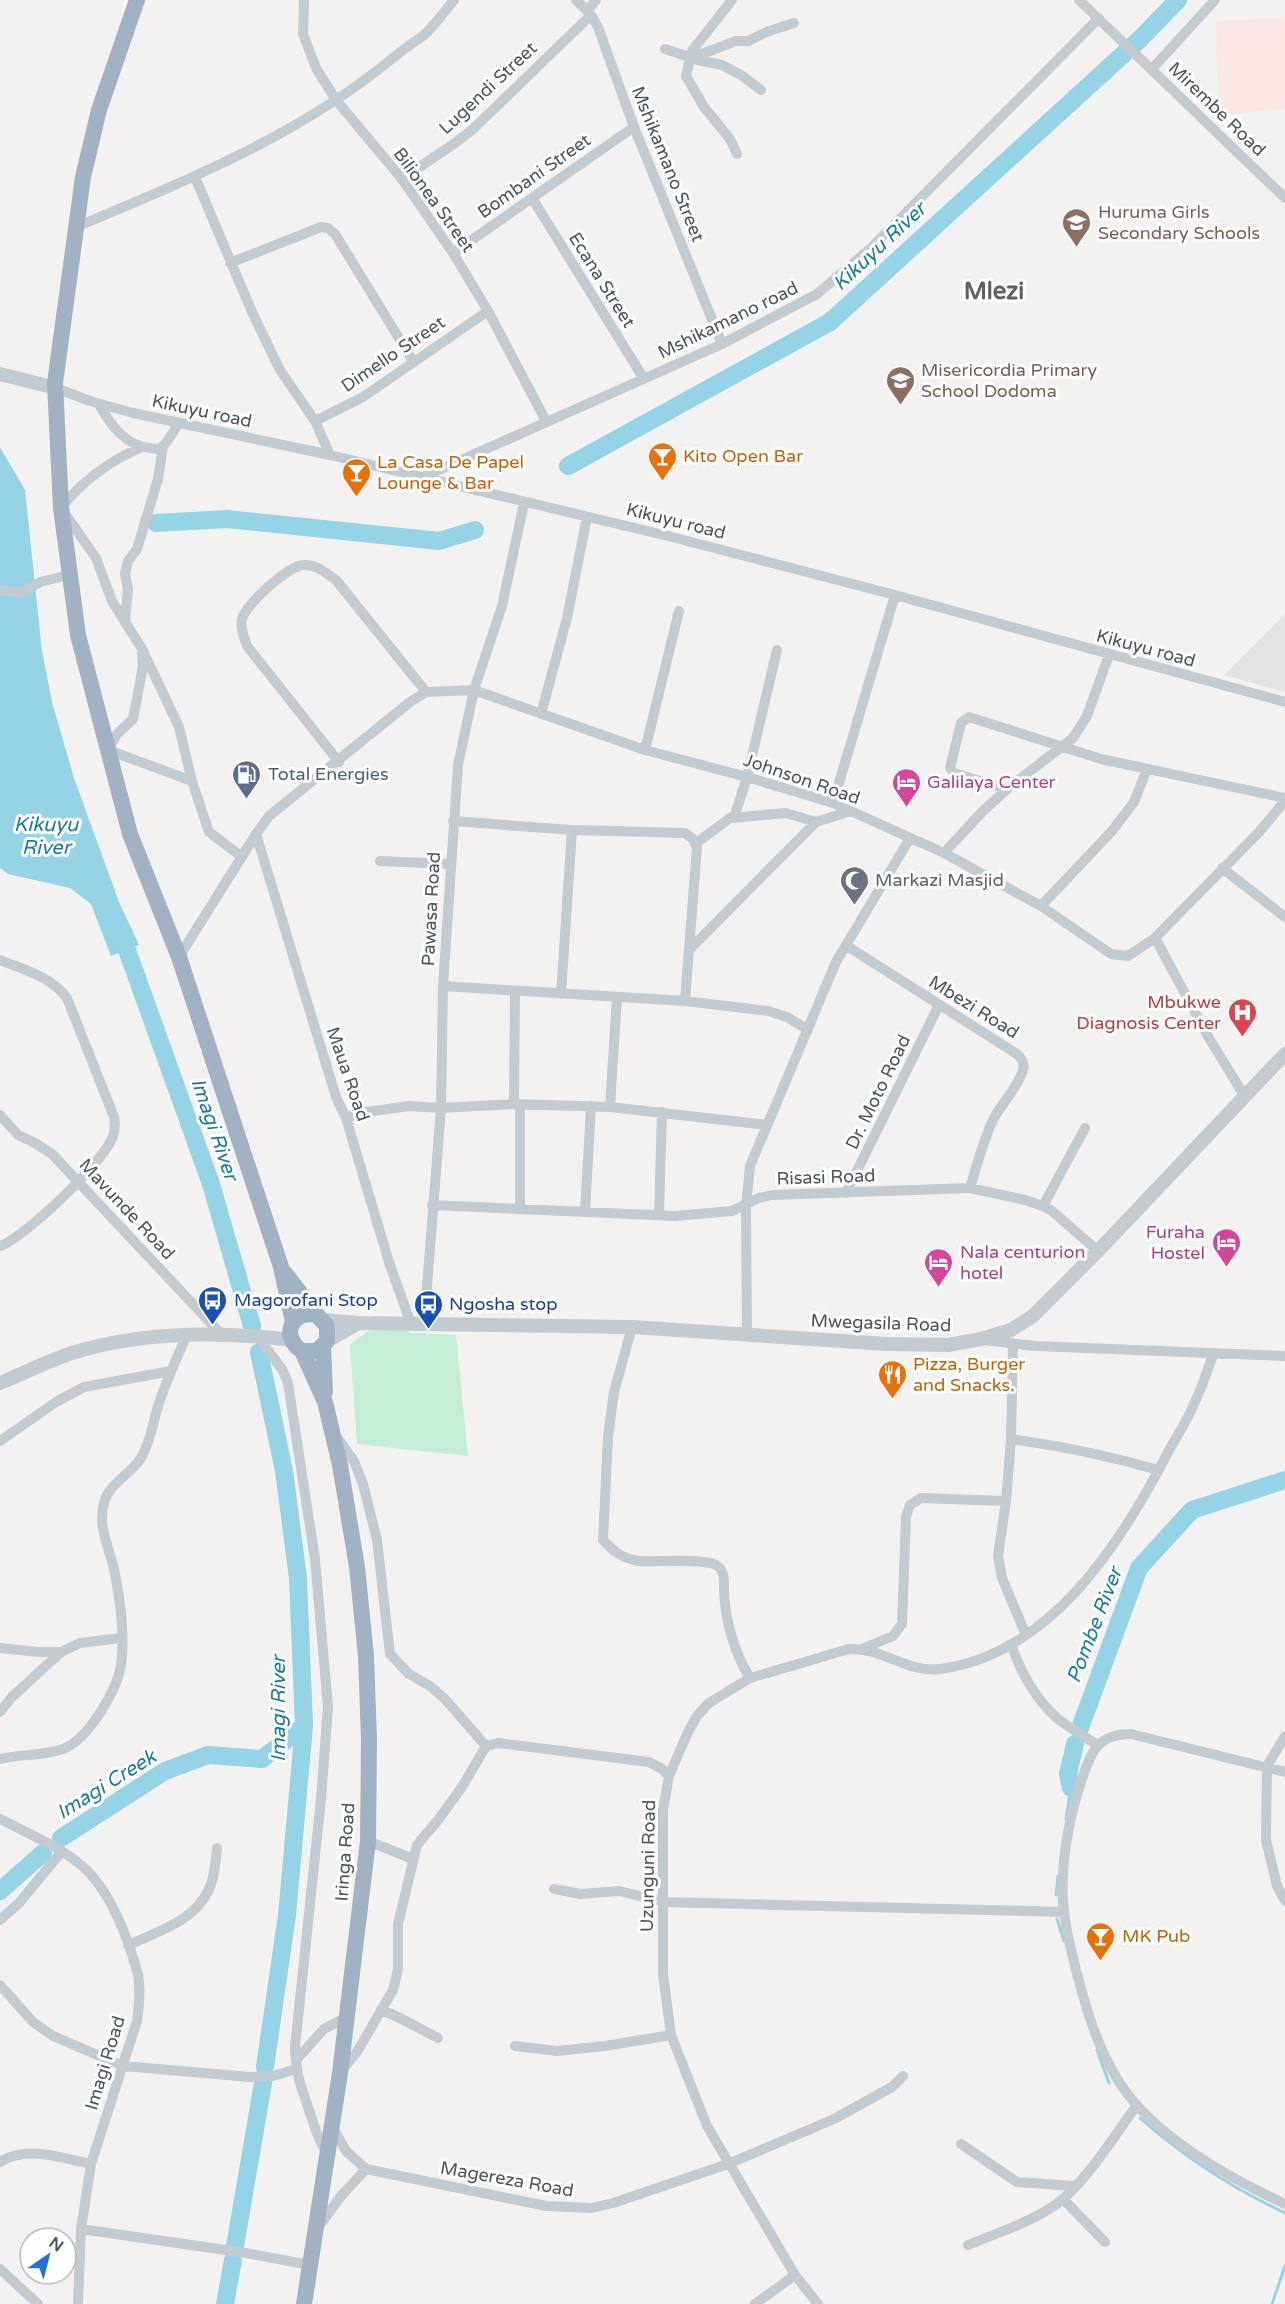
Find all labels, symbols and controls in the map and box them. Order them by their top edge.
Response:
street label: Lugendi Street [434,37,542,139]
street label: Mirembe Road [1164,57,1270,161]
street label: Mshikamano Street [627,83,709,245]
street label: Bombani Street [473,129,595,223]
street label: Bilionea Street [389,143,479,257]
water label: Kikuyu River [828,196,933,296]
place label: Huruma Girls Secondary Schools [1098,201,1260,244]
school or university icon: Huruma Girls Secondary Schools [1061,206,1093,248]
street label: Ecana Street [564,228,640,332]
street label: Mshikamano road [654,277,802,363]
district label: Mlezi [964,277,1024,306]
street label: Dimello Street [337,311,449,397]
place label: Misericordia Primary School Dodoma [921,359,1097,402]
school or university icon: Misericordia Primary School Dodoma [884,364,916,406]
street label: Kikuyu road [150,390,254,432]
bar icon: Kito Open Bar [646,440,678,482]
place label: Kito Open Bar [683,445,803,467]
place label: La Casa De Papel Lounge & Bar [377,451,524,494]
bar icon: La Casa De Papel Lounge & Bar [340,456,372,498]
street label: Kikuyu road [624,498,728,544]
street label: Kikuyu road [1094,624,1198,672]
street label: Johnson Road [741,749,863,809]
fuel station icon: Total Energies [231,758,263,800]
place label: Total Energies [268,763,389,785]
hotel icon: Galilaya Center [890,766,922,808]
place label: Galilaya Center [927,771,1056,793]
water label: Kikuyu River [14,813,80,860]
street label: Pawasa Road [417,851,445,967]
mosque icon: Markazi Masjid [838,864,870,906]
place label: Markazi Masjid [875,869,1004,891]
street label: Mbezi Road [925,971,1023,1043]
place label: Mbukwe Diagnosis Center [1076,991,1221,1034]
hospital icon: Mbukwe Diagnosis Center [1226,996,1258,1038]
street label: Maua Road [322,1024,374,1124]
street label: Dr. Moto Road [841,1031,915,1153]
water label: Imagi River [185,1075,244,1186]
street label: Mavunde Road [75,1154,179,1264]
street label: Risasi Road [776,1164,876,1190]
place label: Furaha Hostel [1146,1221,1205,1264]
hotel icon: Furaha Hostel [1210,1226,1242,1268]
place label: Nala centurion hotel [960,1241,1085,1284]
hotel icon: Nala centurion hotel [923,1246,955,1288]
bus stop icon: Magorofani Stop [197,1284,229,1326]
bus stop icon: Ngosha stop [412,1288,444,1330]
place label: Magorofani Stop [234,1289,378,1311]
place label: Ngosha stop [449,1293,558,1315]
street label: Mwegasila Road [810,1310,952,1336]
place label: Pizza, Burger and Snacks. [913,1353,1025,1396]
restaurant icon: Pizza, Burger and Snacks. [876,1358,908,1400]
water label: Pombe River [1062,1562,1129,1686]
water label: Imagi River [267,1653,291,1762]
water label: Imagi Creek [52,1744,162,1825]
street label: Uzunguni Road [636,1800,660,1932]
street label: Iringa Road [331,1802,359,1902]
bar icon: MK Pub [1085,1920,1117,1962]
place label: MK Pub [1122,1925,1190,1947]
street label: Imagi Road [80,2013,130,2113]
street label: Magereza Road [439,2156,575,2202]
north arrow [18,2226,78,2286]
text: N [45,2233,67,2256]

